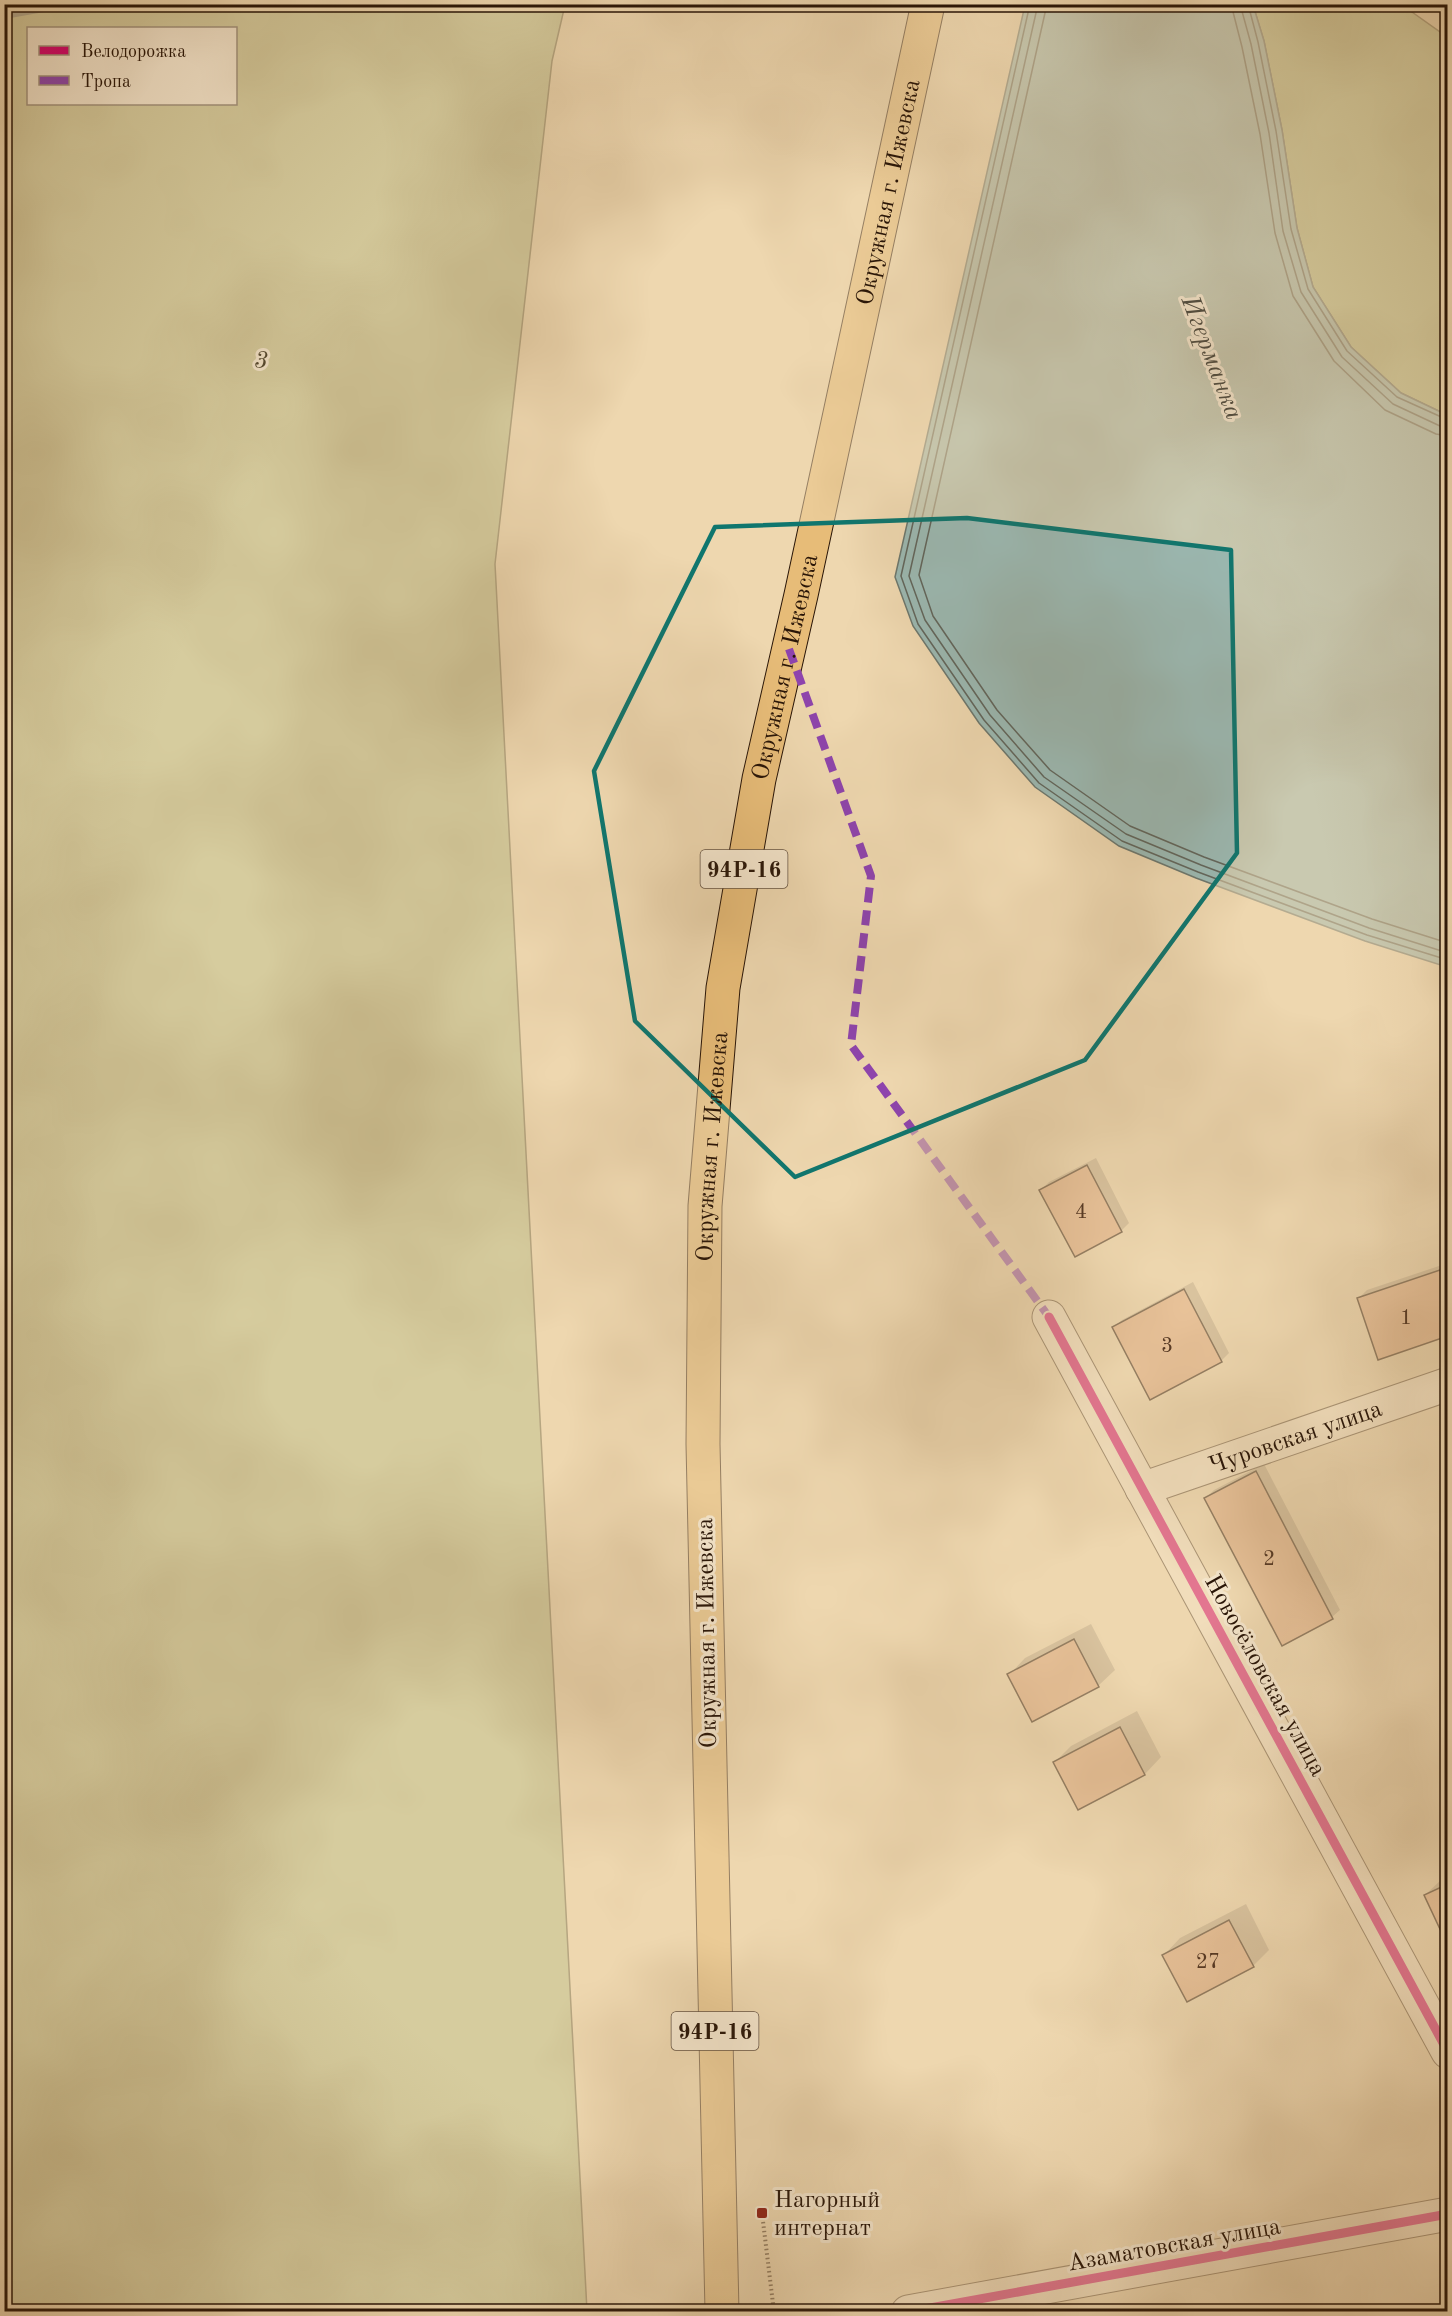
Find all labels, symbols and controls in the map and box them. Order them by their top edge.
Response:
legend [27,27,237,105]
text: Велодорожка [81,43,186,61]
text: Тропа [81,73,131,91]
street label: Окружная г. Ижевска [854,77,926,308]
water label: Игерманка [1175,291,1247,423]
park label: 3 [254,350,268,374]
street label: Окружная г. Ижевска [749,552,823,783]
road number: 94Р-16 [700,850,788,888]
street label: Окружная г. Ижевска [695,1030,733,1262]
house number: 4 [1075,1202,1087,1223]
house number: 1 [1400,1308,1412,1329]
house number: 3 [1161,1336,1173,1357]
street label: Чуровская улица [1206,1398,1386,1479]
street label: Окружная г. Ижевска [694,1517,722,1748]
house number: 2 [1263,1549,1275,1570]
street label: Новосёловская улица [1199,1571,1330,1781]
house number: 27 [1196,1952,1220,1973]
road number: 94Р-16 [672,2012,758,2050]
place label: Нагорный интернат [774,2189,880,2241]
marker: Нагорный интернат [755,2206,769,2220]
street label: Азаматовская улица [1066,2215,1283,2277]

